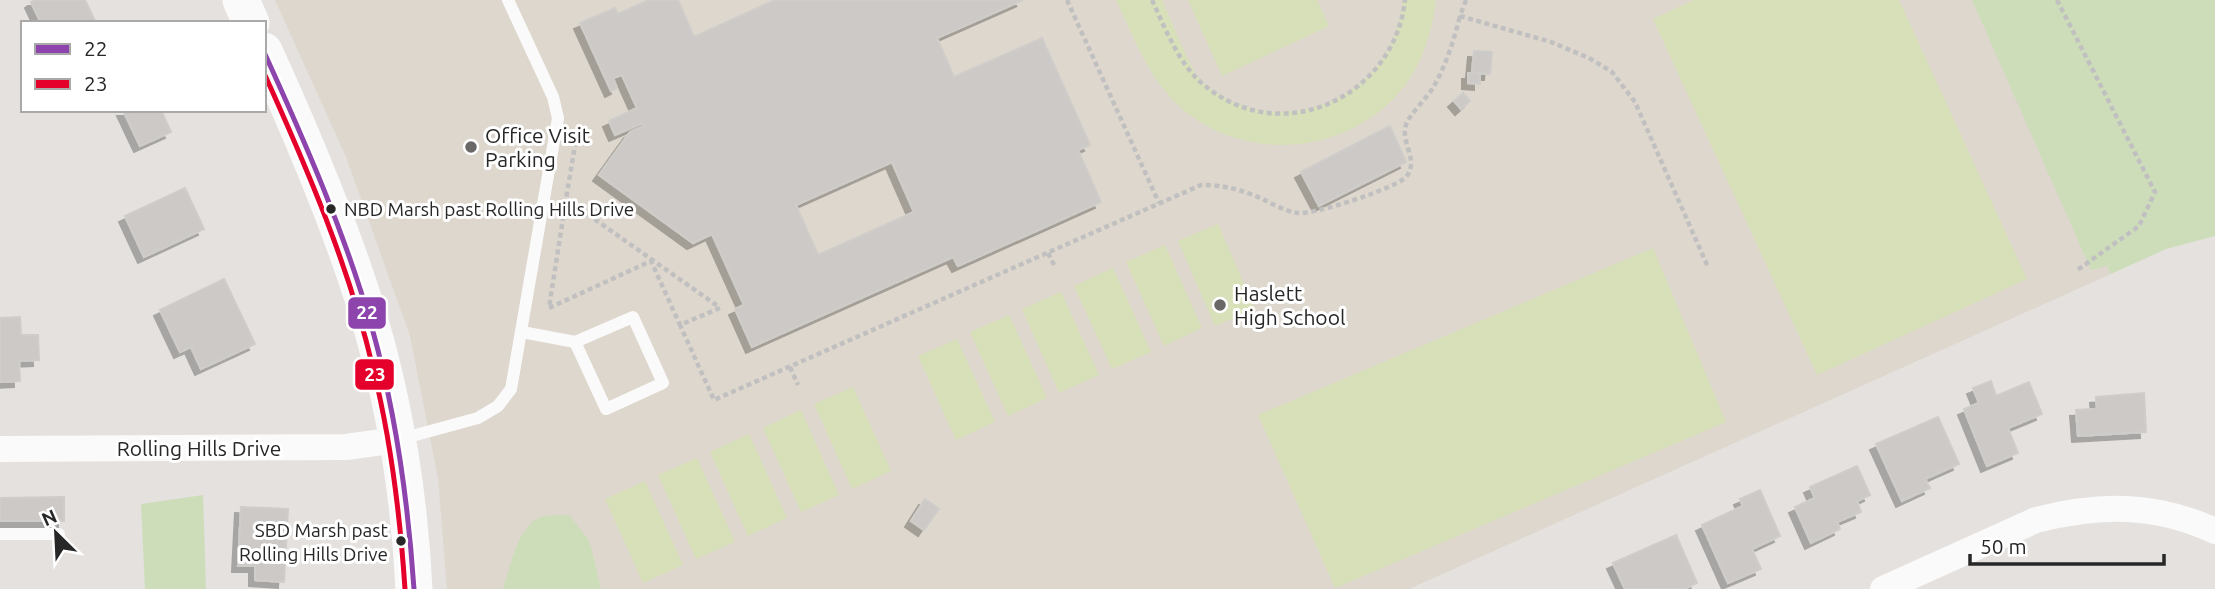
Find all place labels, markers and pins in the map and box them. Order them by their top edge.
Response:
place label: Office Visit Parking [485,123,590,171]
marker: Office Visit Parking [463,139,479,155]
place label: NBD Marsh past Rolling Hills Drive [344,198,634,220]
marker: NBD Marsh past Rolling Hills Drive [324,202,338,216]
place label: Haslett High School [1234,281,1345,329]
marker: Haslett High School [1212,297,1228,313]
place label: SBD Marsh past Rolling Hills Drive [239,519,389,565]
marker: SBD Marsh past Rolling Hills Drive [394,534,408,548]

